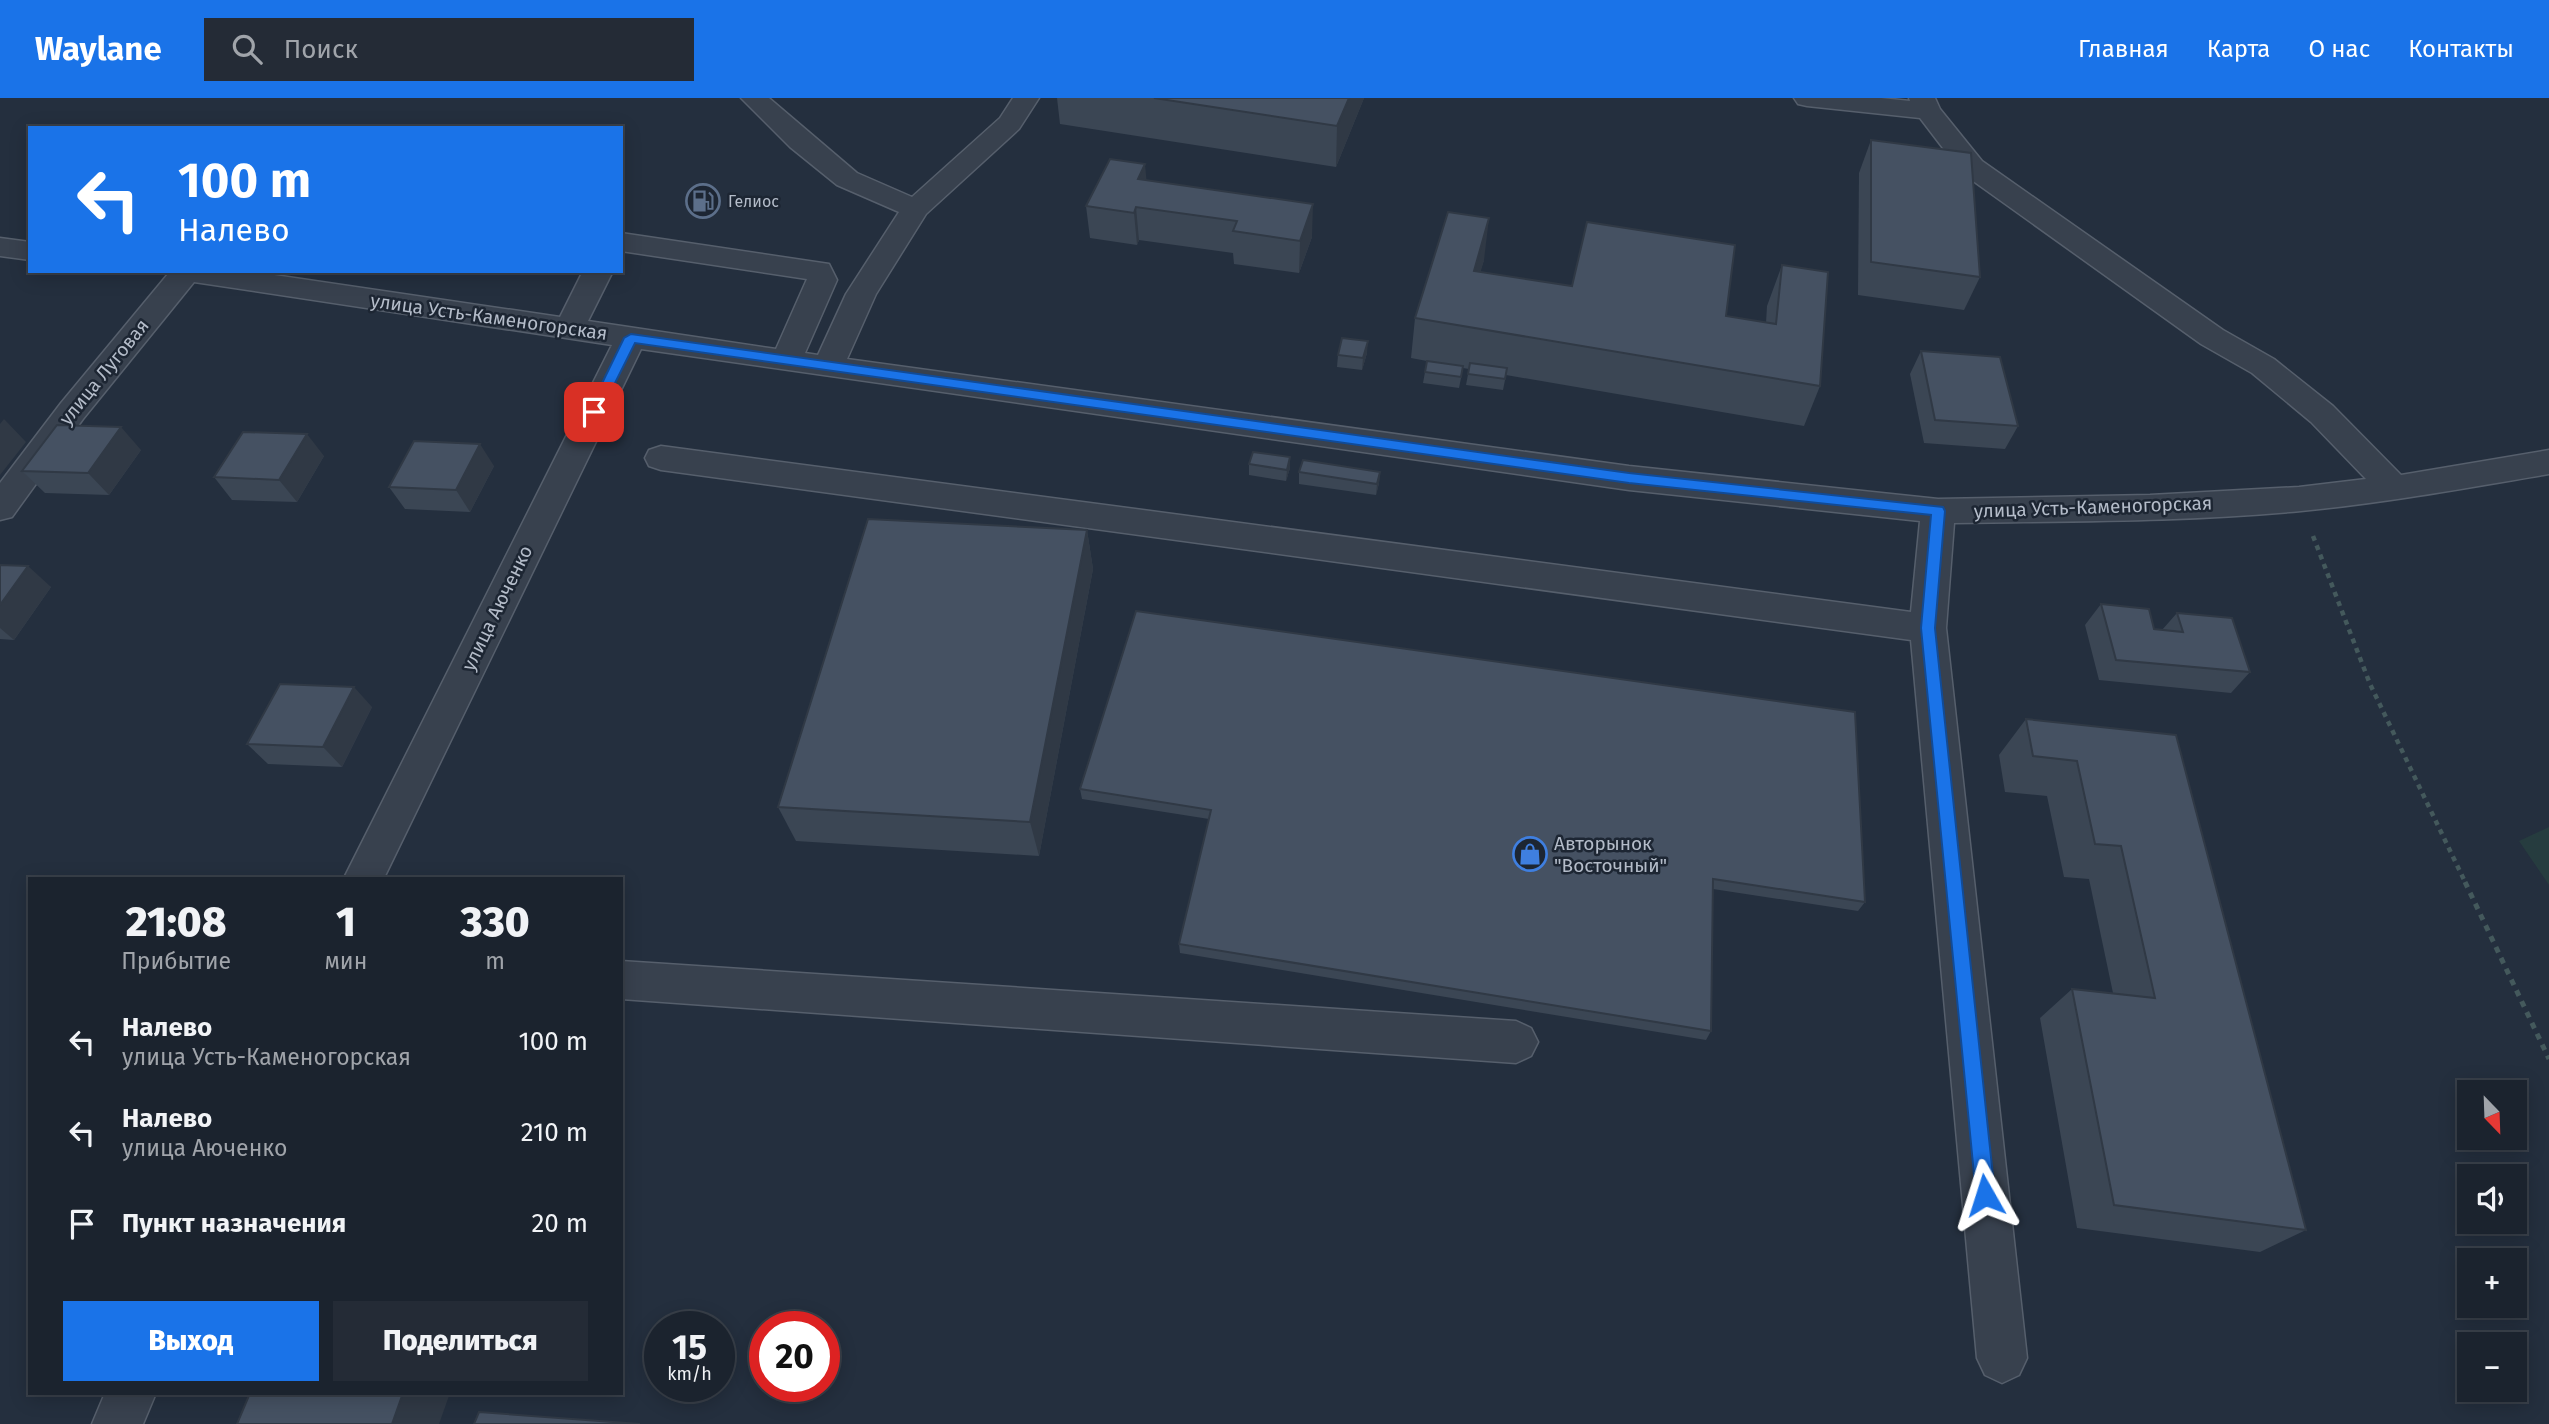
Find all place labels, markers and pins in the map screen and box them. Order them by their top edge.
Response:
fuel station icon: Гелиос [684,182,722,220]
place label: Гелиос [728,192,779,211]
pin [564,382,624,442]
place label: Авторынок "Восточный" [1554,832,1667,877]
shop icon: Авторынок "Восточный" [1511,835,1549,873]

